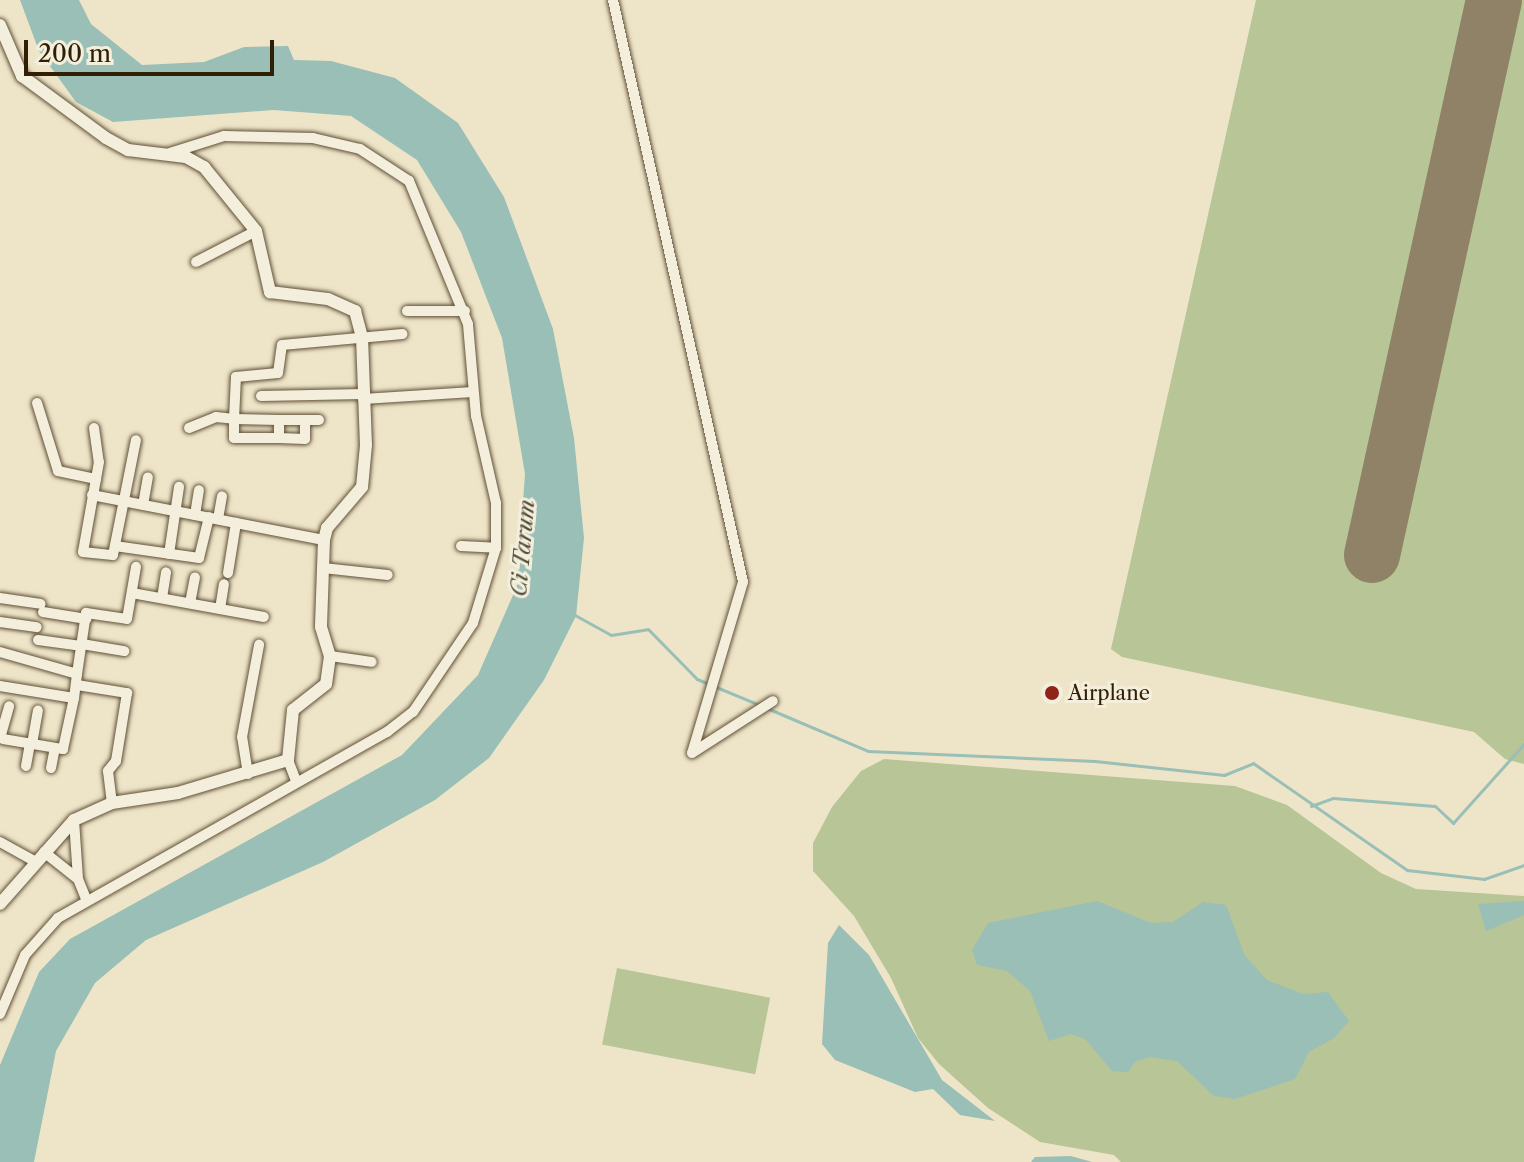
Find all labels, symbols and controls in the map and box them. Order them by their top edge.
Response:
scale bar [28,24,278,74]
text: 200 m [38,39,111,68]
water label: Ci Tarum [506,498,540,598]
place label: Airplane [1068,681,1150,705]
marker: Airplane [1043,684,1061,702]

